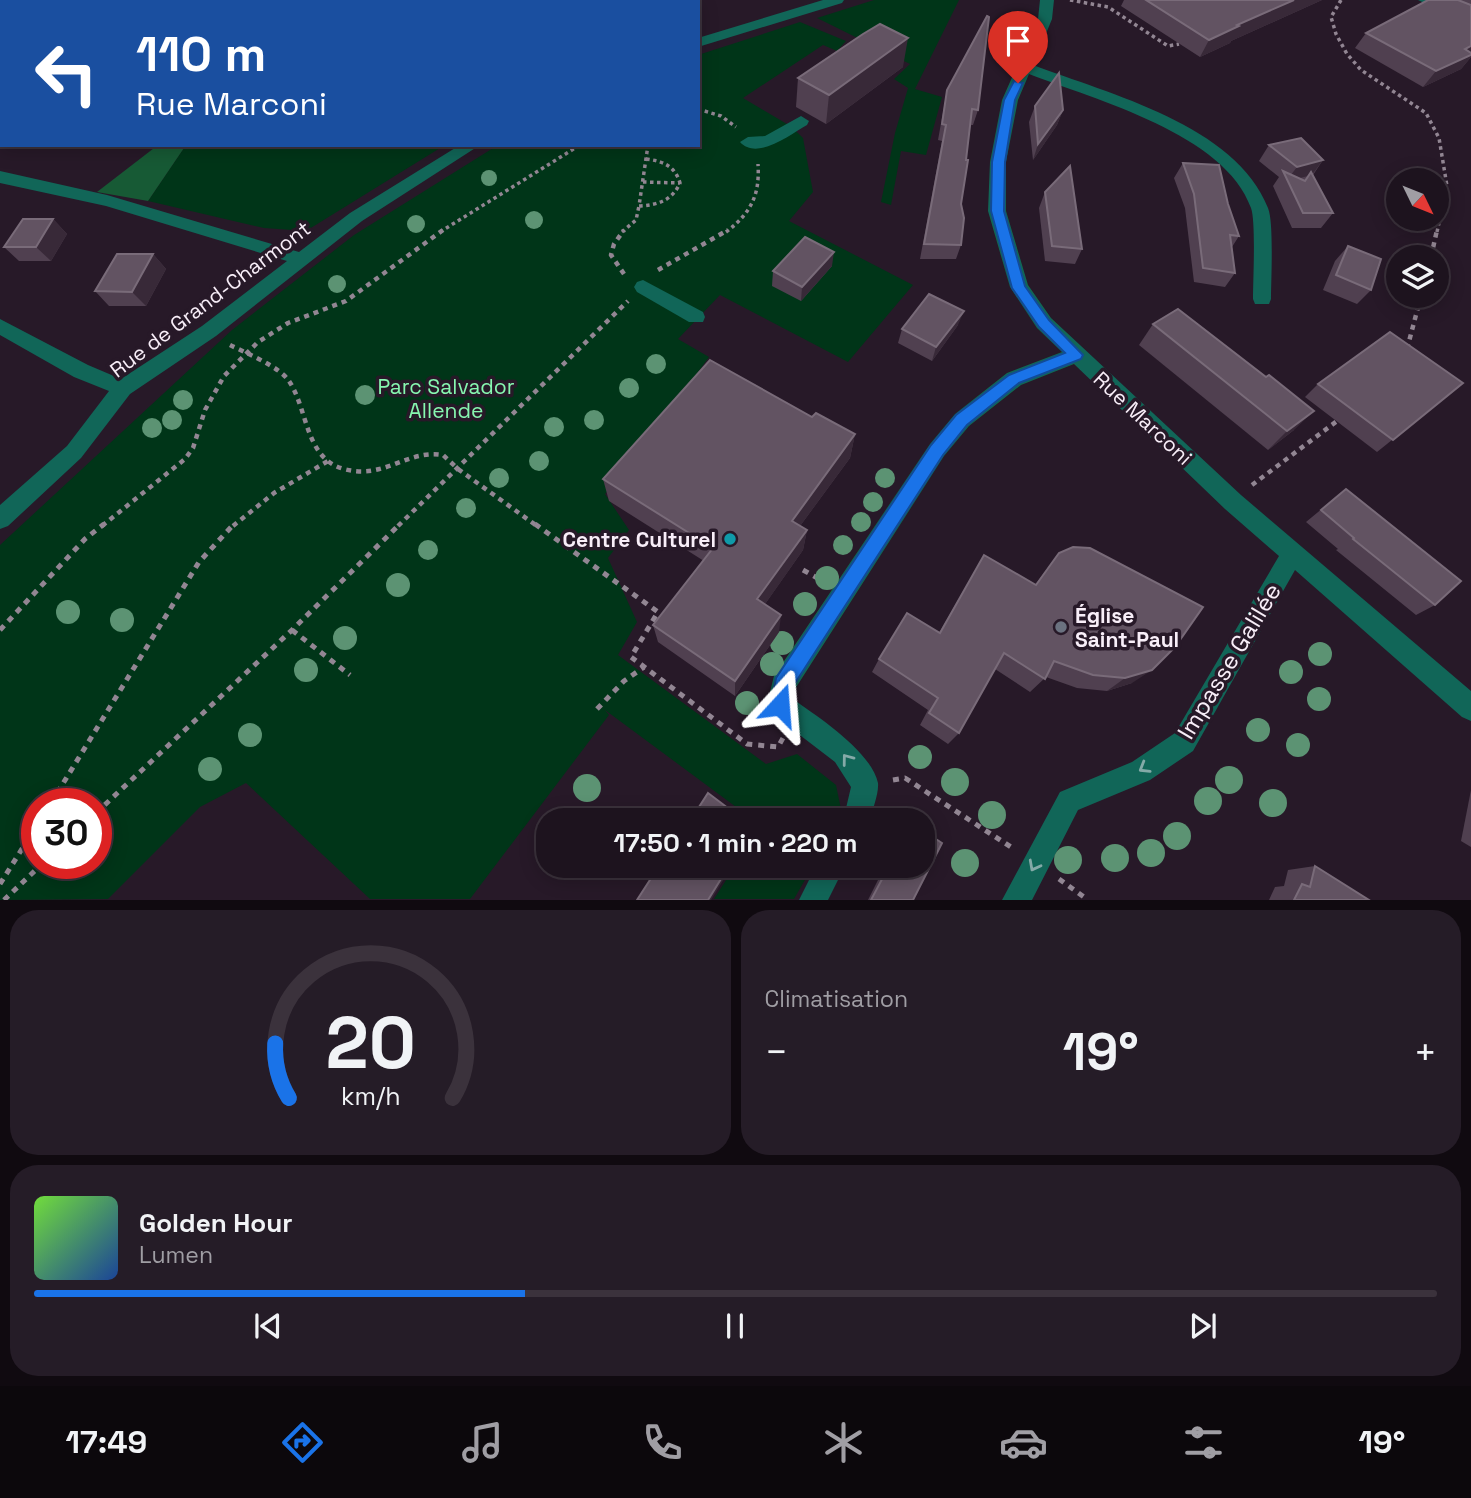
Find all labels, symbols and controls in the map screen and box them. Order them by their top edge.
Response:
pin [988,11,1048,83]
icon: arrive [999,22,1037,60]
text: 110 m [136,23,266,85]
icon: left [21,28,112,119]
text: Rue Marconi [136,84,327,124]
north arrow [1386,168,1449,231]
map controls [1386,168,1449,308]
street label: Rue de Grand-Charmont [104,215,316,383]
button: layers [1386,245,1449,308]
street label: Rue Marconi [1088,365,1198,471]
park label: Parc Salvador Allende [377,373,515,424]
place label: Centre Culturel [563,526,716,553]
marker: Centre Culturel [722,531,738,547]
street label: Impasse Galilée [1170,577,1288,745]
place label: Église Saint-Paul [1075,602,1179,653]
marker: Église Saint-Paul [1053,619,1069,635]
position arrow [743,668,817,742]
one-way arrow [843,755,855,767]
one-way arrow [1139,760,1152,773]
speed limit sign: 30 [21,788,112,879]
text: 17:50 · 1 min · 220 m [613,826,858,860]
one-way arrow [1028,859,1042,871]
text: Climatisation [765,984,908,1014]
text: 20 [325,997,415,1090]
text: 19° [1063,1019,1139,1085]
text: − [765,1028,788,1076]
text: + [1413,1028,1437,1076]
text: km/h [340,1080,400,1112]
text: Golden Hour [139,1206,293,1240]
text: Lumen [139,1240,213,1270]
icon: previous [249,1307,287,1345]
icon: pause [716,1307,754,1345]
icon: next [1184,1307,1222,1345]
icon: directions [278,1418,327,1467]
icon: music [458,1418,507,1467]
icon: phone [638,1418,687,1467]
icon: climate [819,1418,868,1467]
icon: car [999,1418,1048,1467]
icon: filters [1179,1418,1228,1467]
text: 17:49 [66,1422,147,1462]
text: 19° [1359,1422,1405,1462]

